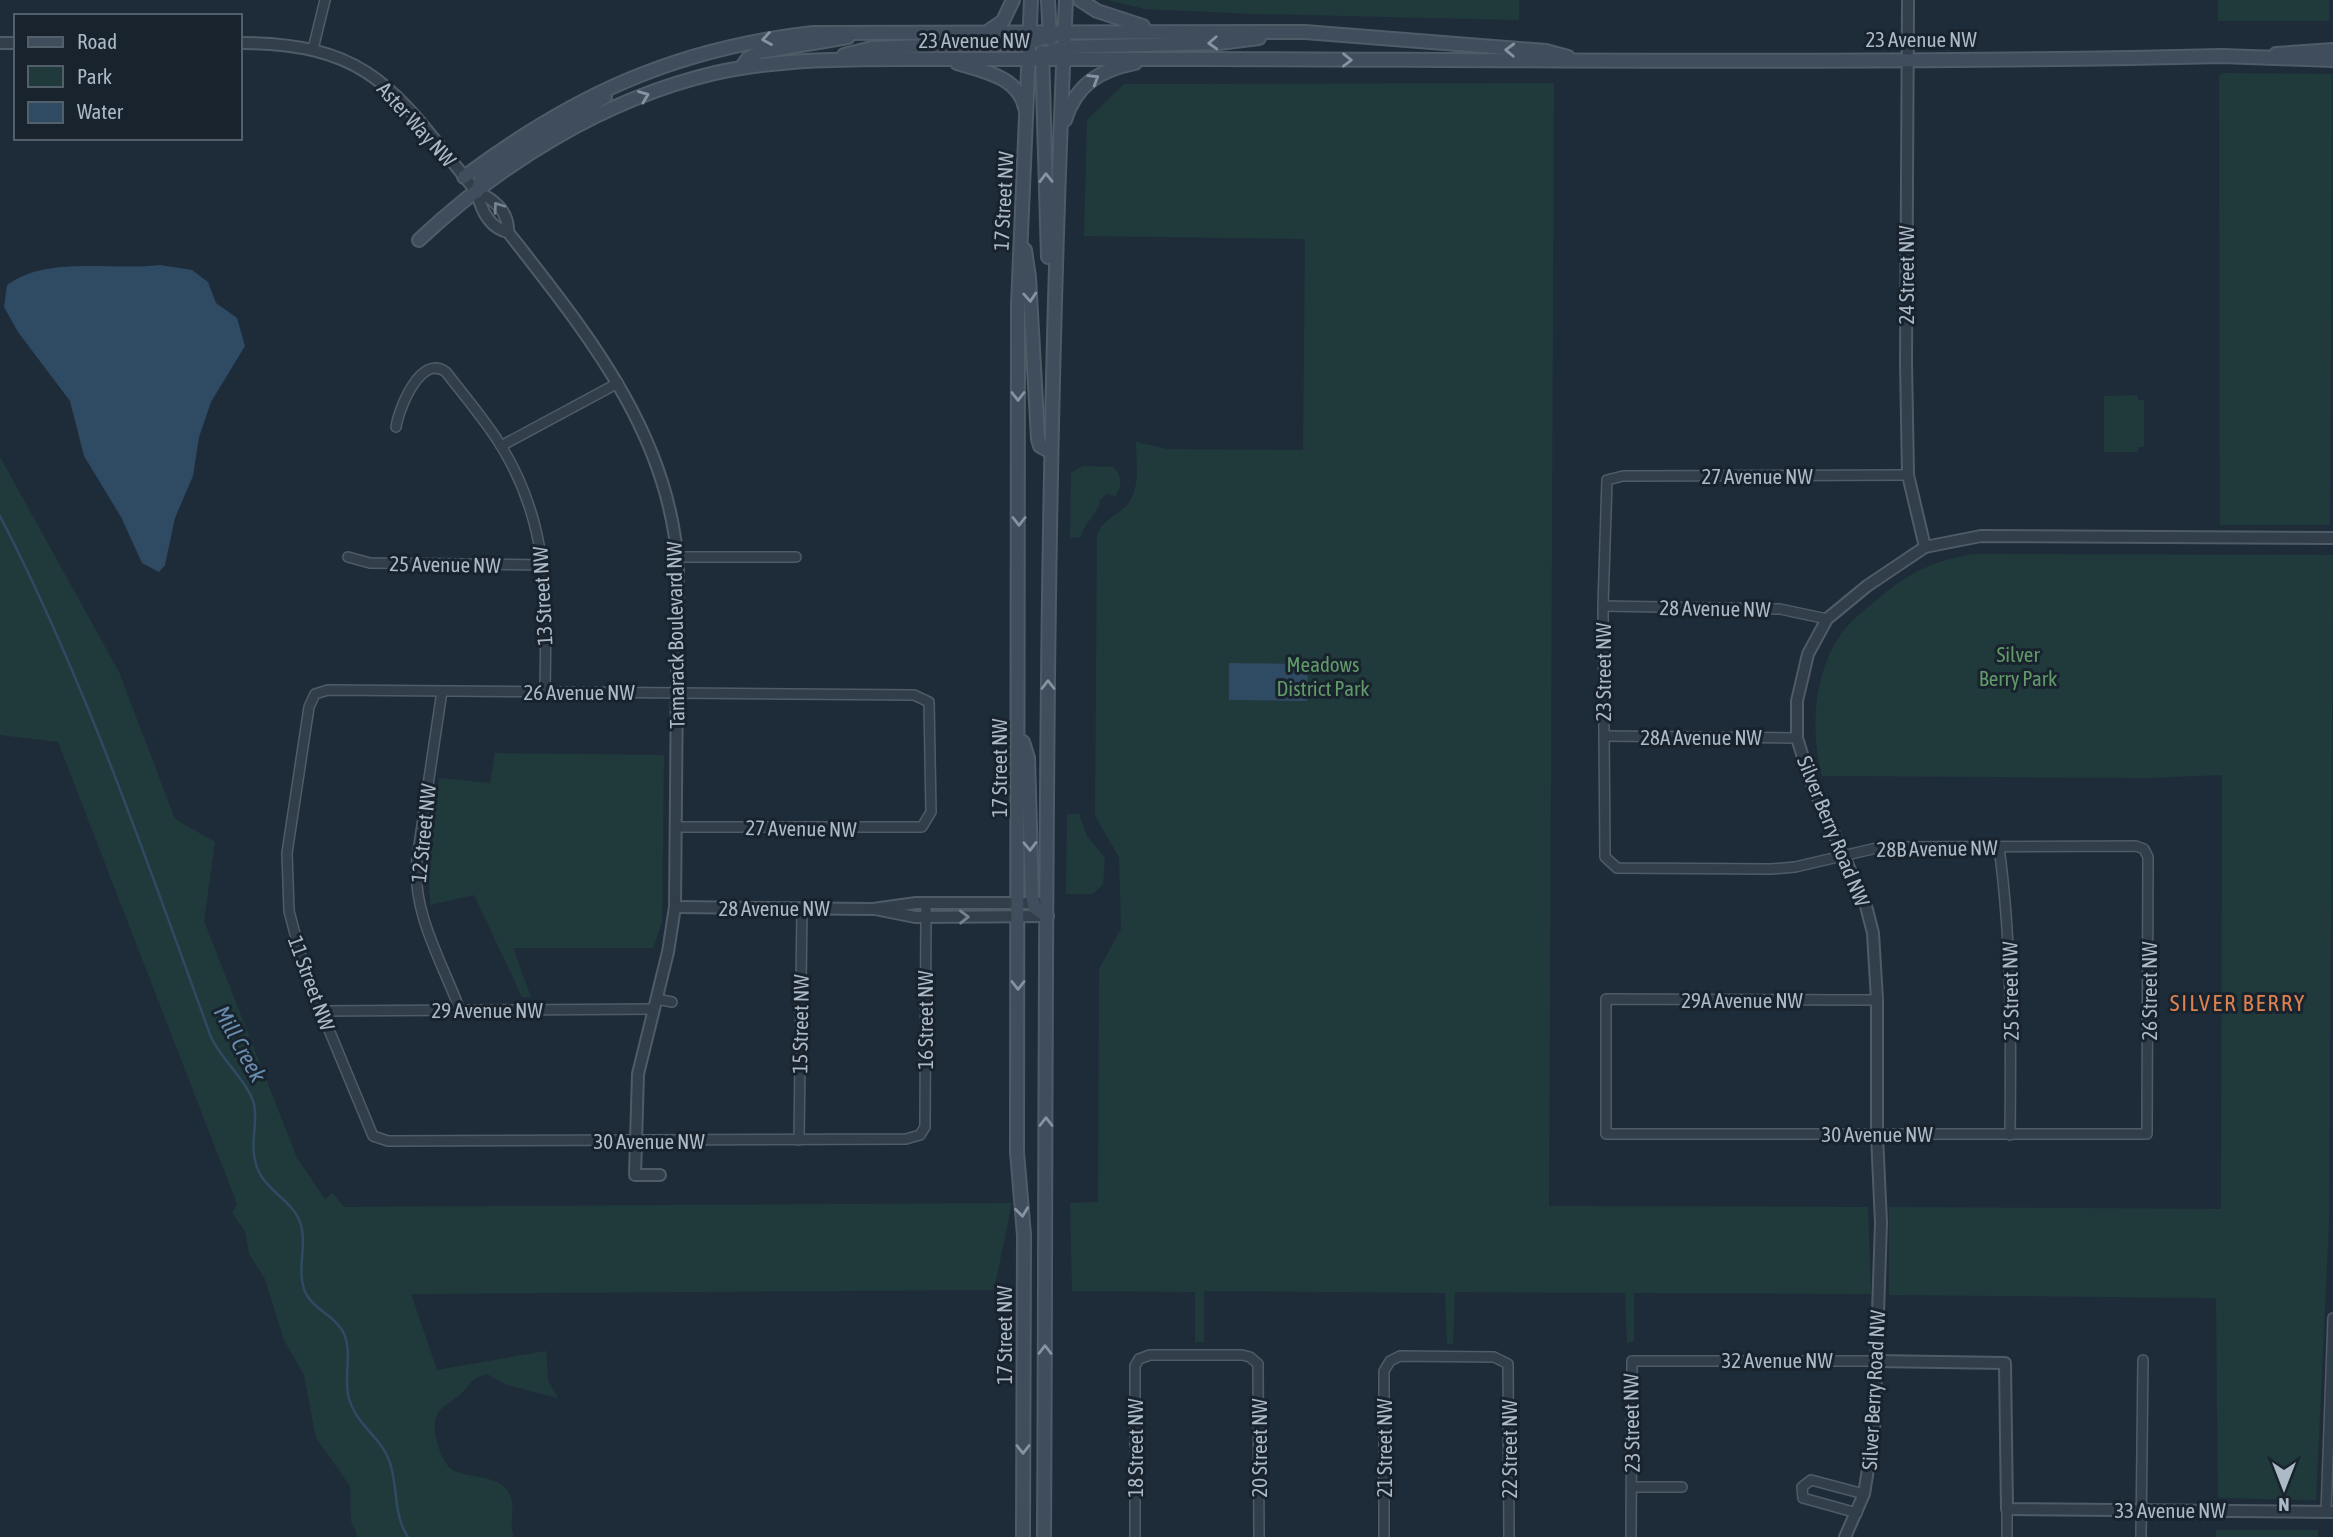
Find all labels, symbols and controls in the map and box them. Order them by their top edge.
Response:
legend [14,14,242,140]
street label: 23 Avenue NW [1865,27,1977,51]
street label: 23 Avenue NW [918,28,1030,52]
text: Road [77,29,117,53]
one-way arrow [761,31,773,46]
one-way arrow [1207,35,1218,50]
one-way arrow [1504,42,1515,57]
one-way arrow [1342,52,1352,68]
text: Park [77,64,112,88]
one-way arrow [1086,74,1099,87]
street label: Aster Way NW [373,77,462,172]
one-way arrow [637,90,650,104]
text: Water [77,99,124,123]
street label: 17 Street NW [988,150,1018,251]
one-way arrow [1038,172,1054,182]
one-way arrow [494,203,507,215]
street label: 24 Street NW [1894,225,1918,325]
one-way arrow [1023,291,1038,302]
one-way arrow [1010,391,1026,401]
street label: 27 Avenue NW [1701,464,1813,488]
one-way arrow [1011,516,1027,526]
street label: Tamarack Boulevard NW [661,540,689,729]
street label: 13 Street NW [527,545,557,646]
street label: 25 Avenue NW [389,551,502,577]
street label: 28 Avenue NW [1659,595,1772,621]
street label: 23 Street NW [1591,622,1615,722]
park label: Silver Berry Park [1979,642,2057,690]
park label: Meadows District Park [1277,652,1369,700]
one-way arrow [1040,679,1056,689]
street label: 26 Avenue NW [523,680,635,704]
street label: 17 Street NW [987,718,1011,818]
street label: 28A Avenue NW [1640,725,1763,749]
street label: Silver Berry Road NW [1793,752,1875,910]
street label: 12 Street NW [406,782,440,884]
street label: 27 Avenue NW [745,815,858,841]
street label: 28B Avenue NW [1876,835,1999,861]
one-way arrow [1022,841,1038,852]
street label: 28 Avenue NW [718,896,830,920]
one-way arrow [959,910,970,925]
street label: 11 Street NW [284,932,341,1034]
street label: 25 Street NW [1997,940,2023,1041]
street label: 26 Street NW [2137,941,2161,1041]
street label: 16 Street NW [913,970,937,1070]
street label: 15 Street NW [787,973,813,1074]
one-way arrow [1010,980,1025,991]
street label: 29A Avenue NW [1681,988,1804,1012]
district label: SILVER BERRY [2170,990,2306,1016]
street label: 29 Avenue NW [431,998,543,1022]
water label: Mill Creek [209,1001,272,1087]
one-way arrow [1038,1116,1054,1127]
street label: 30 Avenue NW [1821,1122,1933,1146]
street label: 30 Avenue NW [593,1129,705,1153]
one-way arrow [1015,1206,1030,1218]
street label: 17 Street NW [992,1285,1016,1385]
street label: Silver Berry Road NW [1857,1309,1889,1471]
one-way arrow [1037,1344,1053,1354]
street label: 32 Avenue NW [1721,1348,1833,1372]
street label: 23 Street NW [1618,1372,1644,1473]
street label: 18 Street NW [1123,1398,1147,1498]
street label: 20 Street NW [1247,1398,1271,1498]
street label: 21 Street NW [1372,1398,1396,1498]
street label: 22 Street NW [1497,1399,1521,1499]
one-way arrow [1016,1444,1031,1455]
north arrow [2249,1453,2319,1523]
text: N [2278,1494,2290,1516]
street label: 33 Avenue NW [2114,1498,2226,1522]

